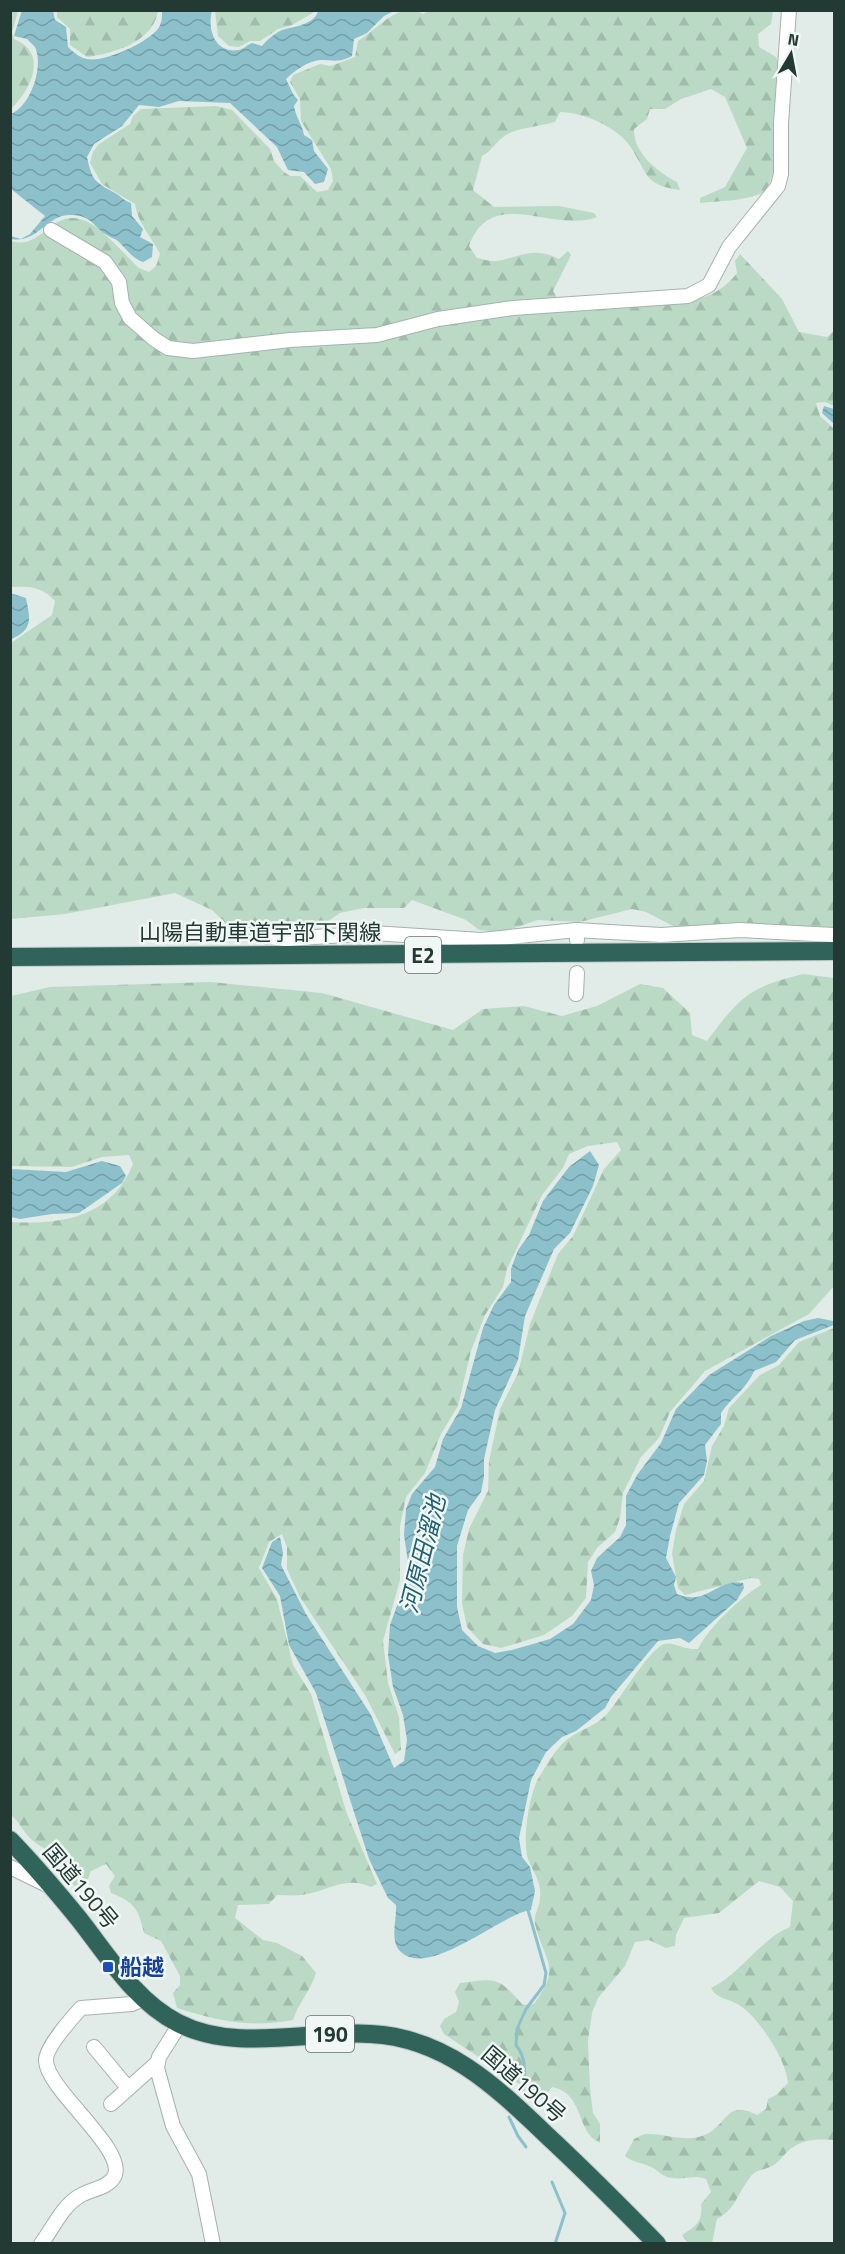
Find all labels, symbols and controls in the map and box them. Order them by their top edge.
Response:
north arrow [761,24,821,84]
text: N [786,26,801,52]
street label: 山陽自動車道宇部下関線 [139,915,381,949]
road number: E2 [405,937,441,973]
water label: 河原田溜池 [390,1489,454,1617]
street label: 国道190号 [35,1836,127,1936]
place label: 船越 [120,1950,164,1984]
marker: 船越 [101,1960,115,1974]
road number: 190 [306,2016,354,2052]
street label: 国道190号 [474,2037,574,2131]

